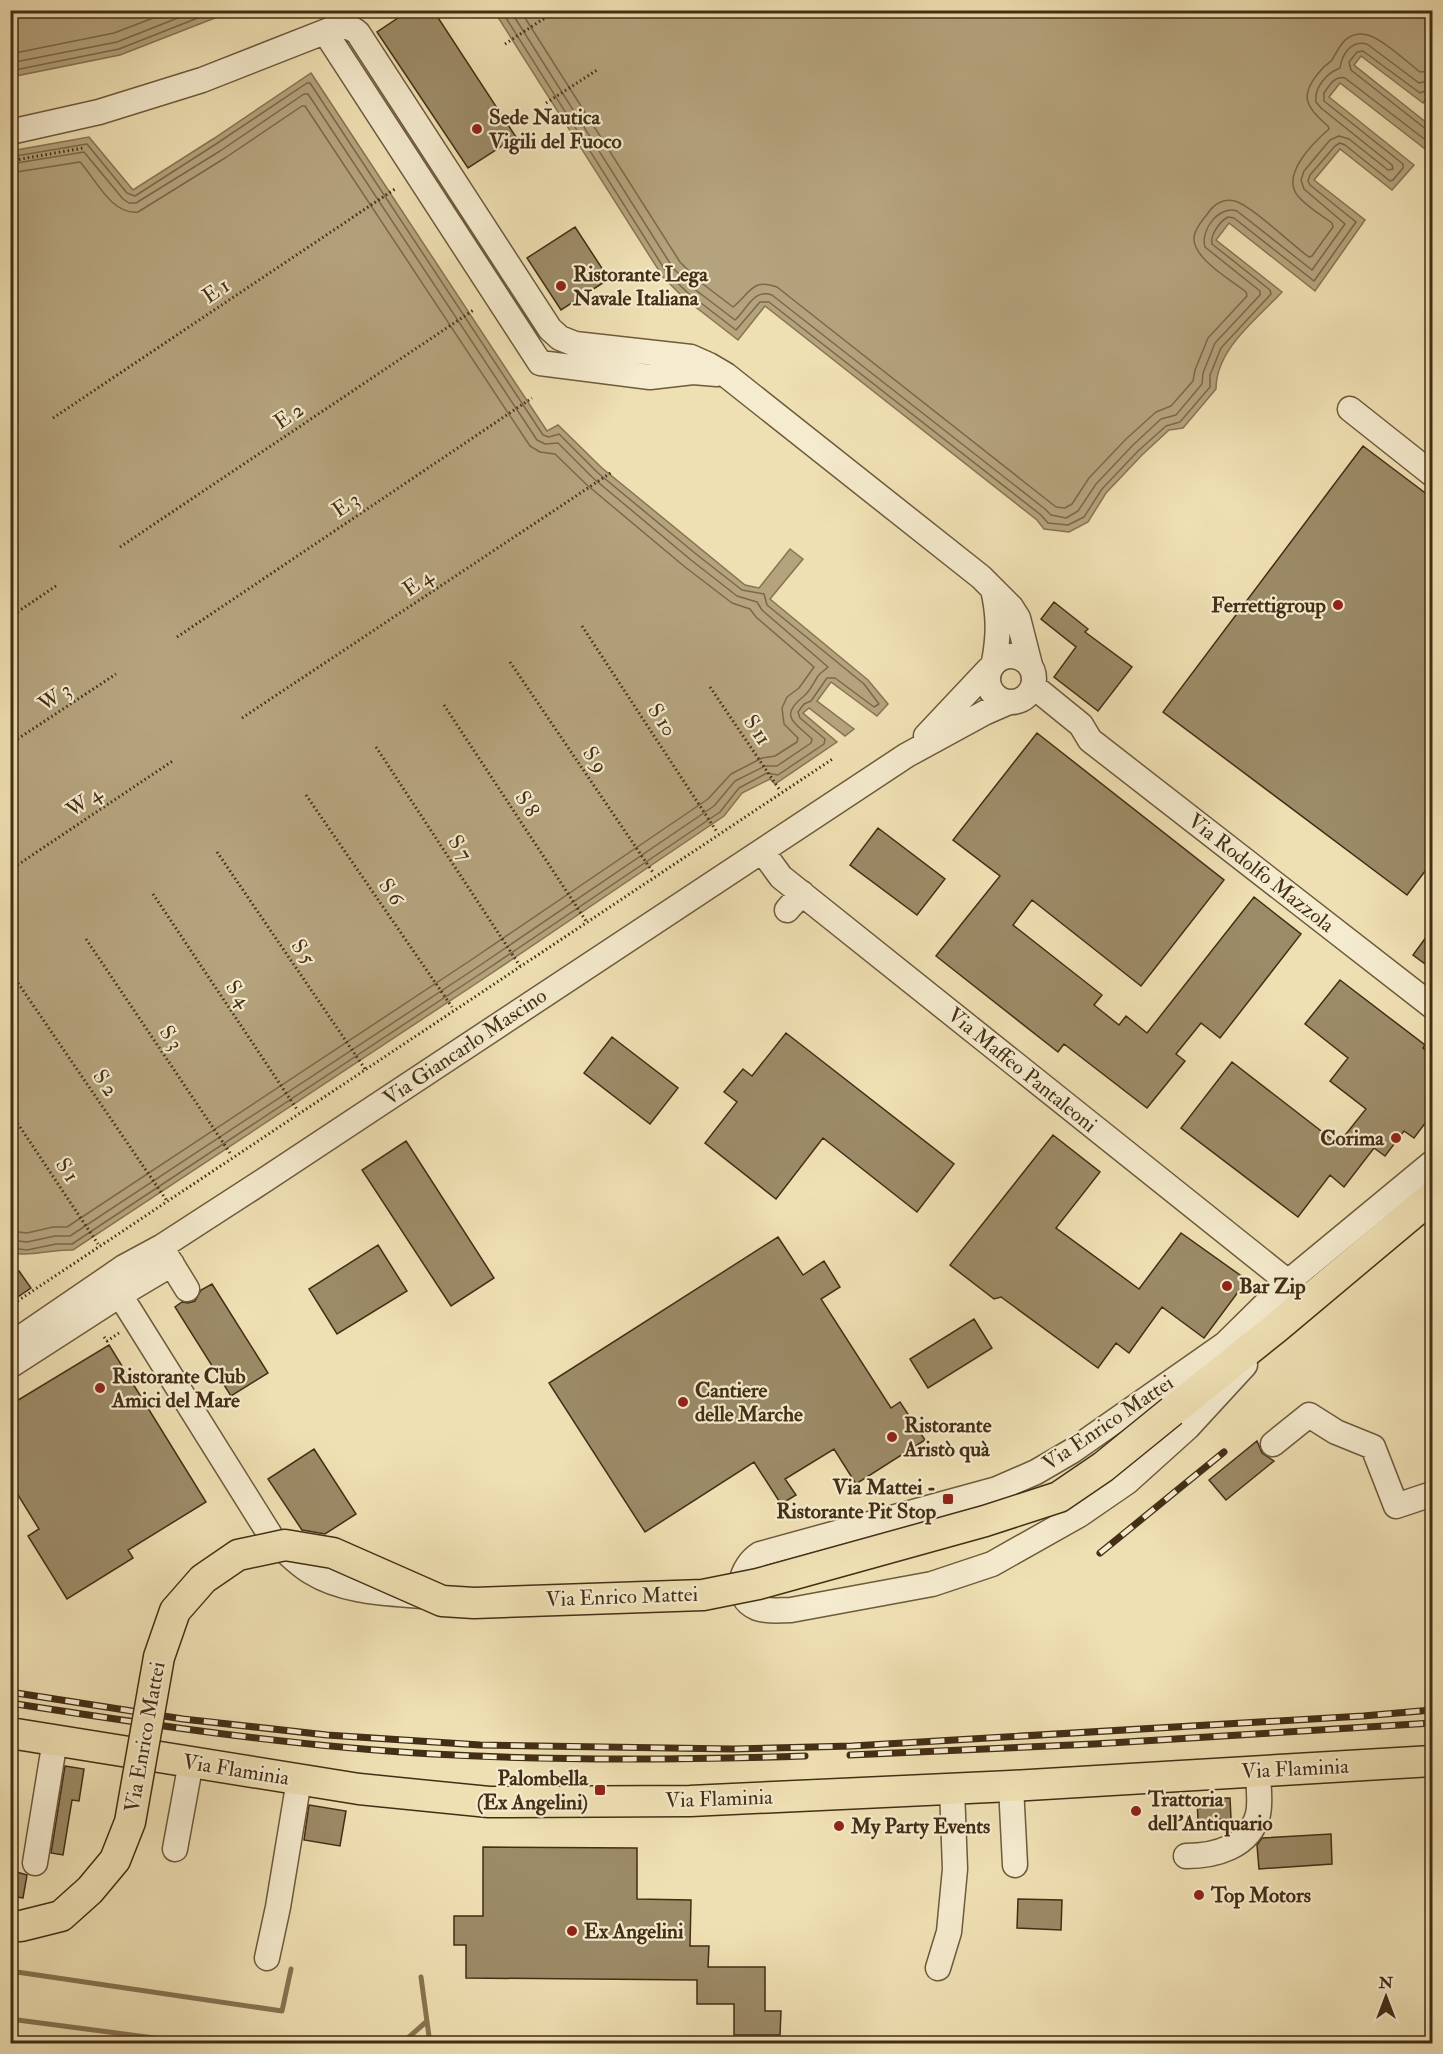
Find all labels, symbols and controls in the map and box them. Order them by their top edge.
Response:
place label: Sede Nautica Vigili del Fuoco [488,104,622,155]
marker: Sede Nautica Vigili del Fuoco [470,122,484,136]
place label: Ristorante Lega Navale Italiana [572,261,709,312]
street label: E 1 [197,272,235,310]
marker: Ristorante Lega Navale Italiana [554,279,568,293]
street label: E 2 [269,396,309,436]
street label: E 3 [327,486,365,524]
street label: E 4 [398,562,440,603]
place label: Ferrettigroup [1211,592,1326,619]
marker: Ferrettigroup [1331,598,1345,612]
street label: W 3 [33,676,77,718]
street label: S 10 [641,698,683,742]
street label: S 11 [737,710,777,750]
street label: S 9 [576,741,614,779]
street label: W 4 [60,779,108,824]
street label: S 8 [509,786,545,822]
street label: Via Rodolfo Mazzola [1182,807,1340,939]
street label: S 7 [442,830,479,866]
street label: S 6 [372,873,411,912]
street label: S 5 [285,934,322,971]
street label: S 4 [219,975,258,1014]
street label: Via Giancarlo Mascino [378,982,552,1112]
street label: Via Maffeo Pantaleoni [942,1001,1103,1139]
street label: S 3 [153,1020,189,1056]
street label: S 2 [86,1064,124,1102]
place label: Corima [1320,1125,1385,1152]
marker: Corima [1389,1131,1403,1145]
street label: S 1 [49,1153,85,1187]
place label: Bar Zip [1239,1273,1306,1300]
marker: Bar Zip [1220,1279,1234,1293]
place label: Ristorante Club Amici del Mare [111,1363,246,1414]
street label: Via Enrico Mattei [1037,1369,1179,1477]
place label: Cantiere delle Marche [695,1377,803,1428]
marker: Ristorante Club Amici del Mare [93,1381,107,1395]
marker: Cantiere delle Marche [676,1395,690,1409]
place label: Ristorante Aristò quà [903,1412,992,1463]
marker: Ristorante Aristò quà [885,1430,899,1444]
place label: Via Mattei - Ristorante Pit Stop [776,1474,936,1525]
marker: Via Mattei - Ristorante Pit Stop [941,1492,955,1506]
street label: Via Enrico Mattei [545,1581,699,1613]
street label: Via Enrico Mattei [118,1659,172,1814]
street label: Via Flaminia [181,1748,292,1792]
street label: Via Flaminia [1241,1753,1350,1785]
place label: Palombella (Ex Angelini) [477,1765,589,1816]
marker: Palombella (Ex Angelini) [593,1783,607,1797]
street label: Via Flaminia [665,1784,774,1814]
place label: Trattoria dell'Antiquario [1147,1786,1273,1837]
marker: Trattoria dell'Antiquario [1129,1804,1143,1818]
place label: My Party Events [850,1813,990,1840]
marker: My Party Events [832,1819,846,1833]
place label: Top Motors [1210,1882,1311,1909]
marker: Top Motors [1192,1888,1206,1902]
place label: Ex Angelini [584,1918,684,1945]
marker: Ex Angelini [565,1924,579,1938]
north arrow [1356,1967,1416,2027]
text: N [1378,1973,1394,1993]

